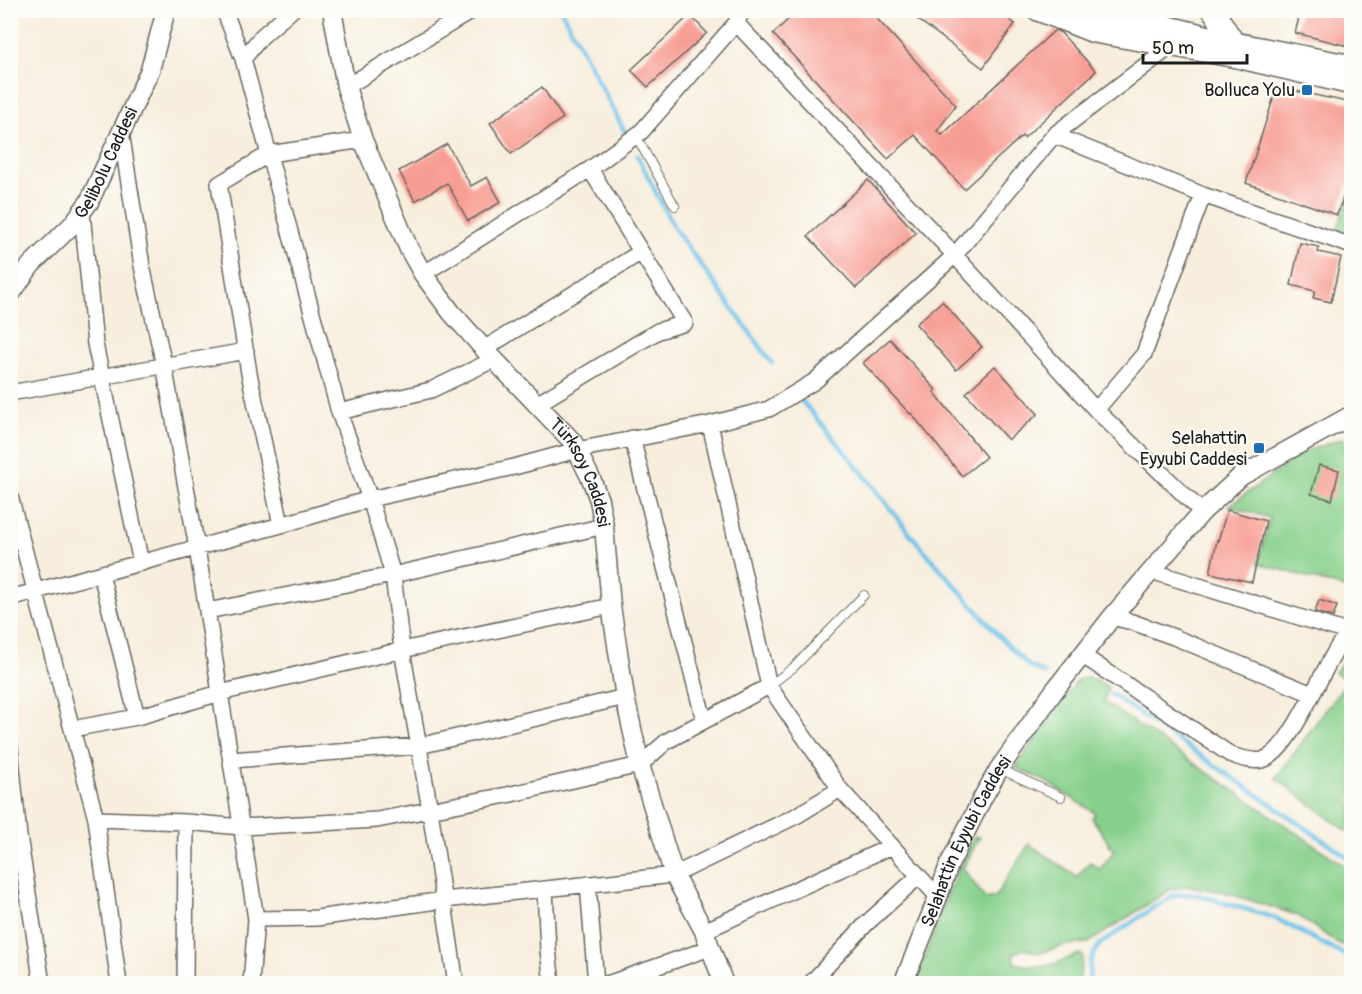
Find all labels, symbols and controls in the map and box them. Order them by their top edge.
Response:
scale bar [1143,27,1246,65]
text: 50 m [1152,37,1194,60]
place label: Bolluca Yolu [1204,79,1295,102]
marker: Bolluca Yolu [1300,83,1314,97]
street label: Gelibolu Caddesi [69,104,143,224]
street label: Türksoy Caddesi [544,413,615,529]
place label: Selahattin Eyyubi Caddesi [1140,427,1247,471]
marker: Selahattin Eyyubi Caddesi [1252,441,1266,455]
street label: Selahattin Eyyubi Caddesi [916,751,1017,931]

